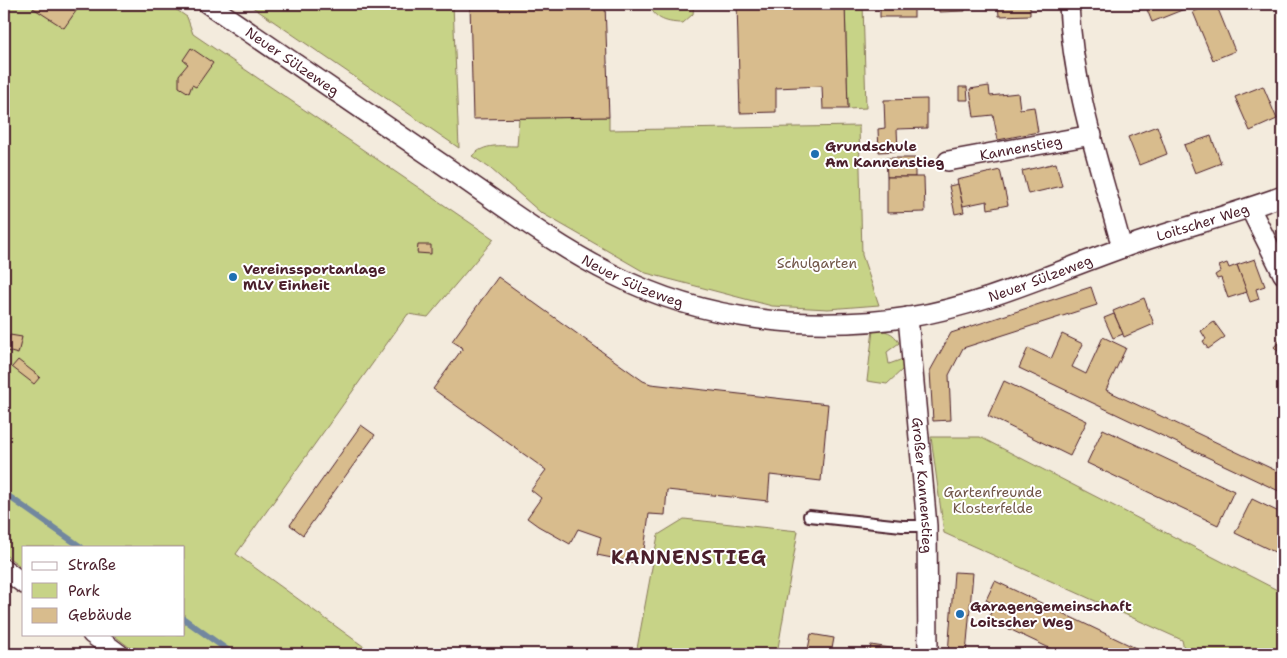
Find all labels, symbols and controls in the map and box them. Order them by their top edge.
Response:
street label: Neuer Sülzeweg [242,23,343,100]
street label: Kannenstieg [978,132,1063,164]
place label: Grundschule Am Kannenstieg [825,137,944,171]
marker: Grundschule Am Kannenstieg [809,148,821,160]
street label: Loitscher Weg [1154,199,1251,245]
street label: Neuer Sülzeweg [579,251,686,311]
street label: Neuer Sülzeweg [986,251,1095,306]
park label: Schulgarten [777,254,858,272]
place label: Vereinssportanlage MLV Einheit [243,260,386,294]
marker: Vereinssportanlage MLV Einheit [227,271,239,283]
street label: Großer Kannenstieg [908,416,936,554]
park label: Gartenfreunde Klosterfelde [943,483,1043,517]
district label: KANNENSTIEG [611,545,767,570]
legend [22,546,185,636]
text: Straße [68,555,116,575]
text: Park [68,581,100,601]
place label: Garagengemeinschaft Loitscher Weg [970,597,1132,631]
text: Gebäude [68,605,132,625]
marker: Garagengemeinschaft Loitscher Weg [954,608,966,620]

